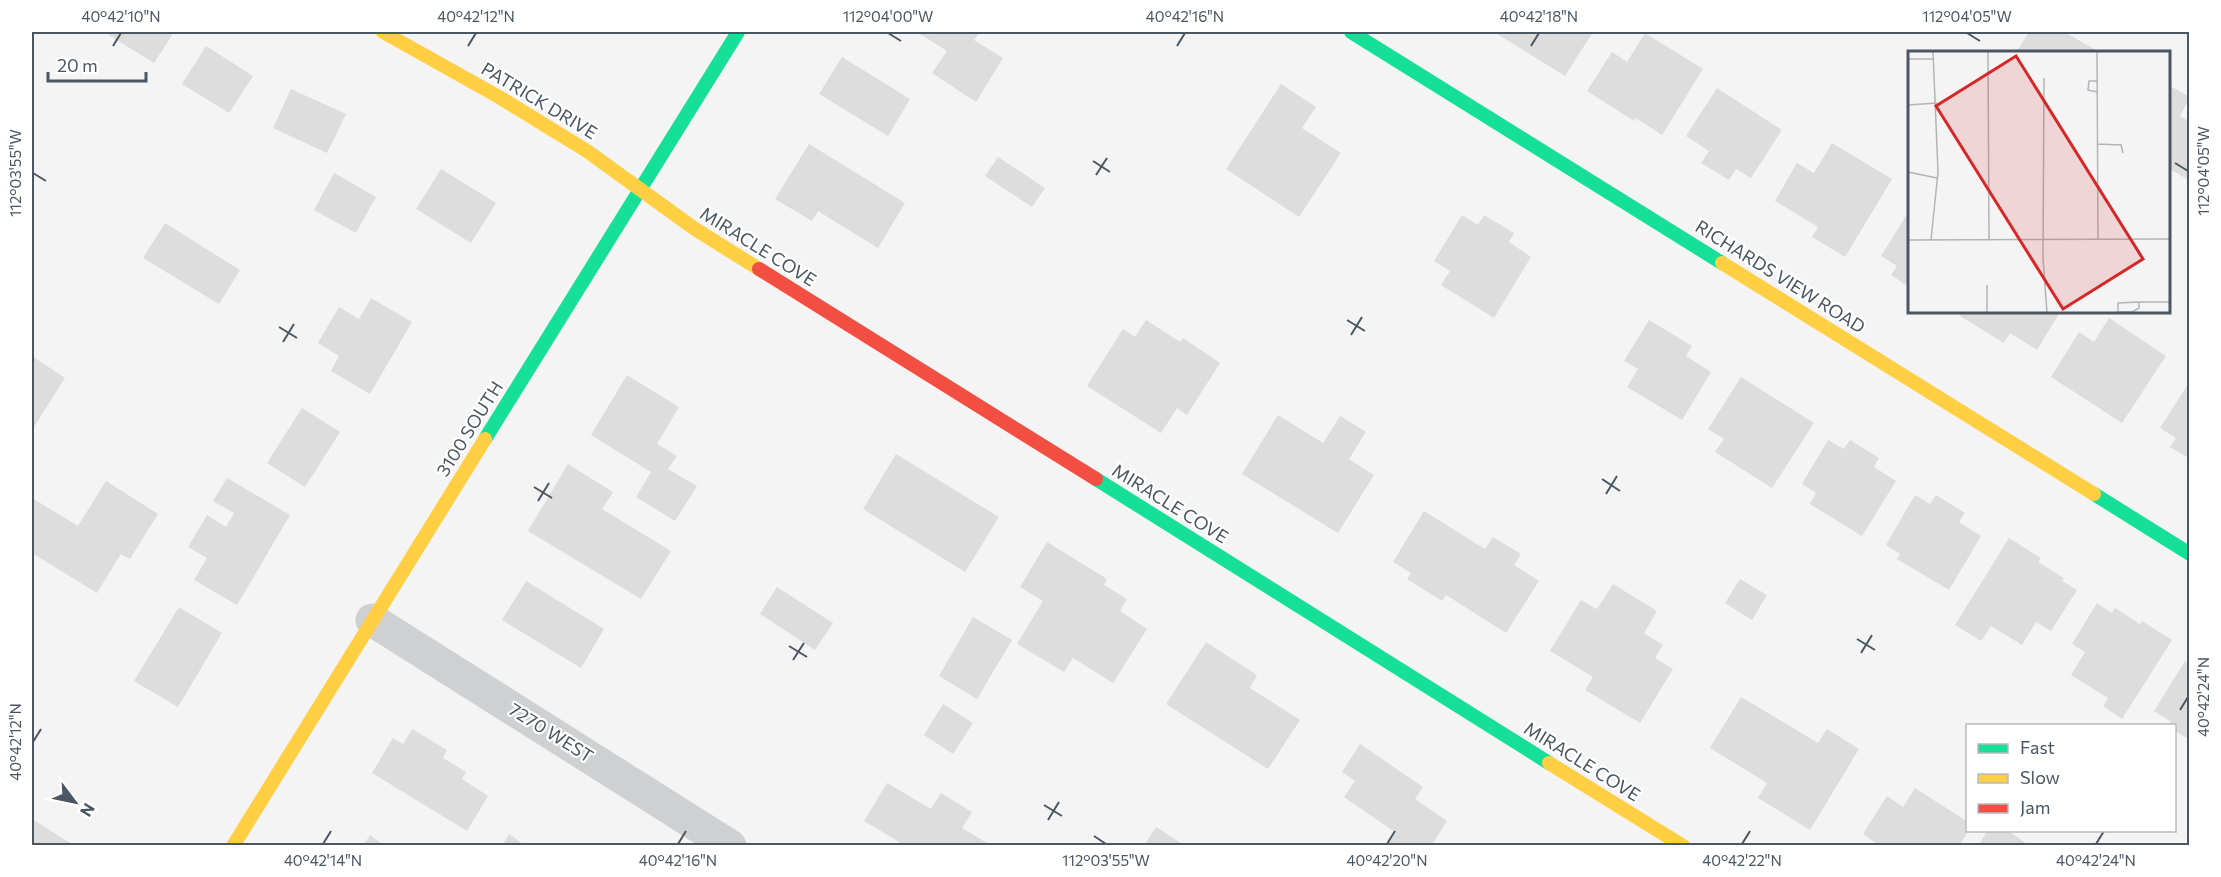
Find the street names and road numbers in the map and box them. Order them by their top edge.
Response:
street label: PATRICK DRIVE [478,57,601,143]
street label: MIRACLE COVE [696,202,821,291]
street label: RICHARDS VIEW ROAD [1692,215,1870,337]
street label: 3100 SOUTH [431,377,507,480]
street label: MIRACLE COVE [1108,459,1233,548]
street label: 7270 WEST [505,698,598,767]
street label: MIRACLE COVE [1520,717,1645,806]

